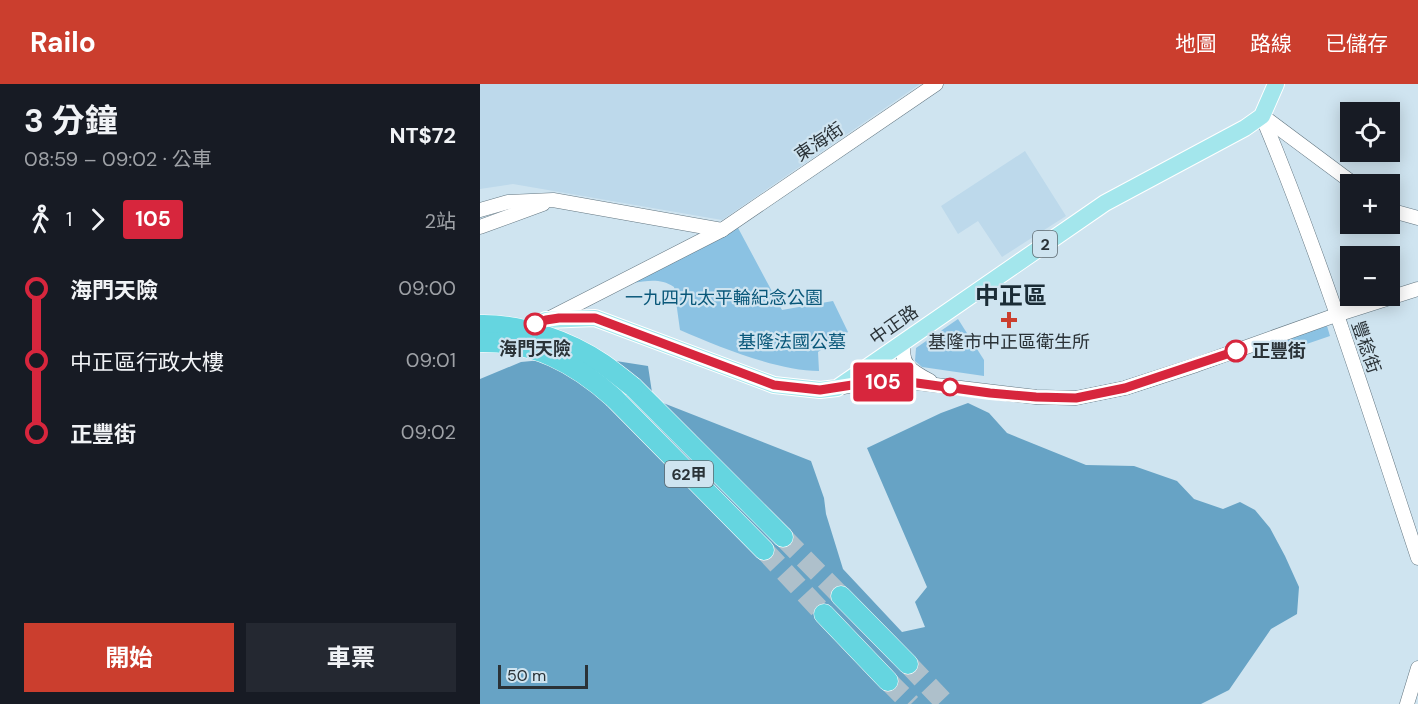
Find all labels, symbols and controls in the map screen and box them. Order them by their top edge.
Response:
text: Railo [30,24,96,61]
text: 地圖 [1175,30,1217,58]
text: 路線 [1250,30,1292,58]
text: 已儲存 [1325,30,1388,58]
text: 3 分鐘 [24,99,118,142]
map controls [1340,102,1400,306]
button: locate [1340,102,1400,162]
street label: 東海街 [790,117,848,167]
text: NT$72 [389,121,456,150]
text: 08:59 – 09:02 · 公車 [24,146,212,172]
button: + [1340,174,1400,234]
icon: walk [24,203,57,236]
icon: forward [81,203,114,236]
text: 105 [135,205,171,233]
text: 1 [66,206,72,232]
text: 2站 [424,208,456,234]
road number: 2 [1033,231,1057,257]
button: − [1340,246,1400,306]
text: 09:00 [398,275,456,301]
text: 海門天險 [70,276,158,305]
district label: 中正區 [975,280,1047,311]
park label: 一九四九太平輪紀念公園 [625,286,823,310]
street label: 中正路 [865,300,923,350]
marker: 基隆市中正區衛生所 [1000,311,1018,329]
marker: 海門天險 [524,313,546,335]
street label: 豐稔街 [1346,318,1386,376]
park label: 基隆法國公墓 [738,330,846,354]
place label: 基隆市中正區衛生所 [928,330,1090,354]
place label: 海門天險 [499,337,571,361]
place label: 正豐街 [1252,339,1306,363]
marker: 正豐街 [1225,340,1247,362]
text: 09:01 [406,347,456,373]
text: 中正區行政大樓 [70,348,224,377]
line badge: 105 [848,362,918,402]
text: 105 [865,368,901,396]
unlabelled marker [941,378,959,396]
text: 09:02 [401,419,456,445]
text: 正豐街 [70,420,136,449]
road number: 62甲 [665,461,713,487]
button: 開始 [24,623,234,692]
button: 車票 [246,623,456,692]
scale bar [498,662,588,690]
text: 50 m [507,665,546,686]

